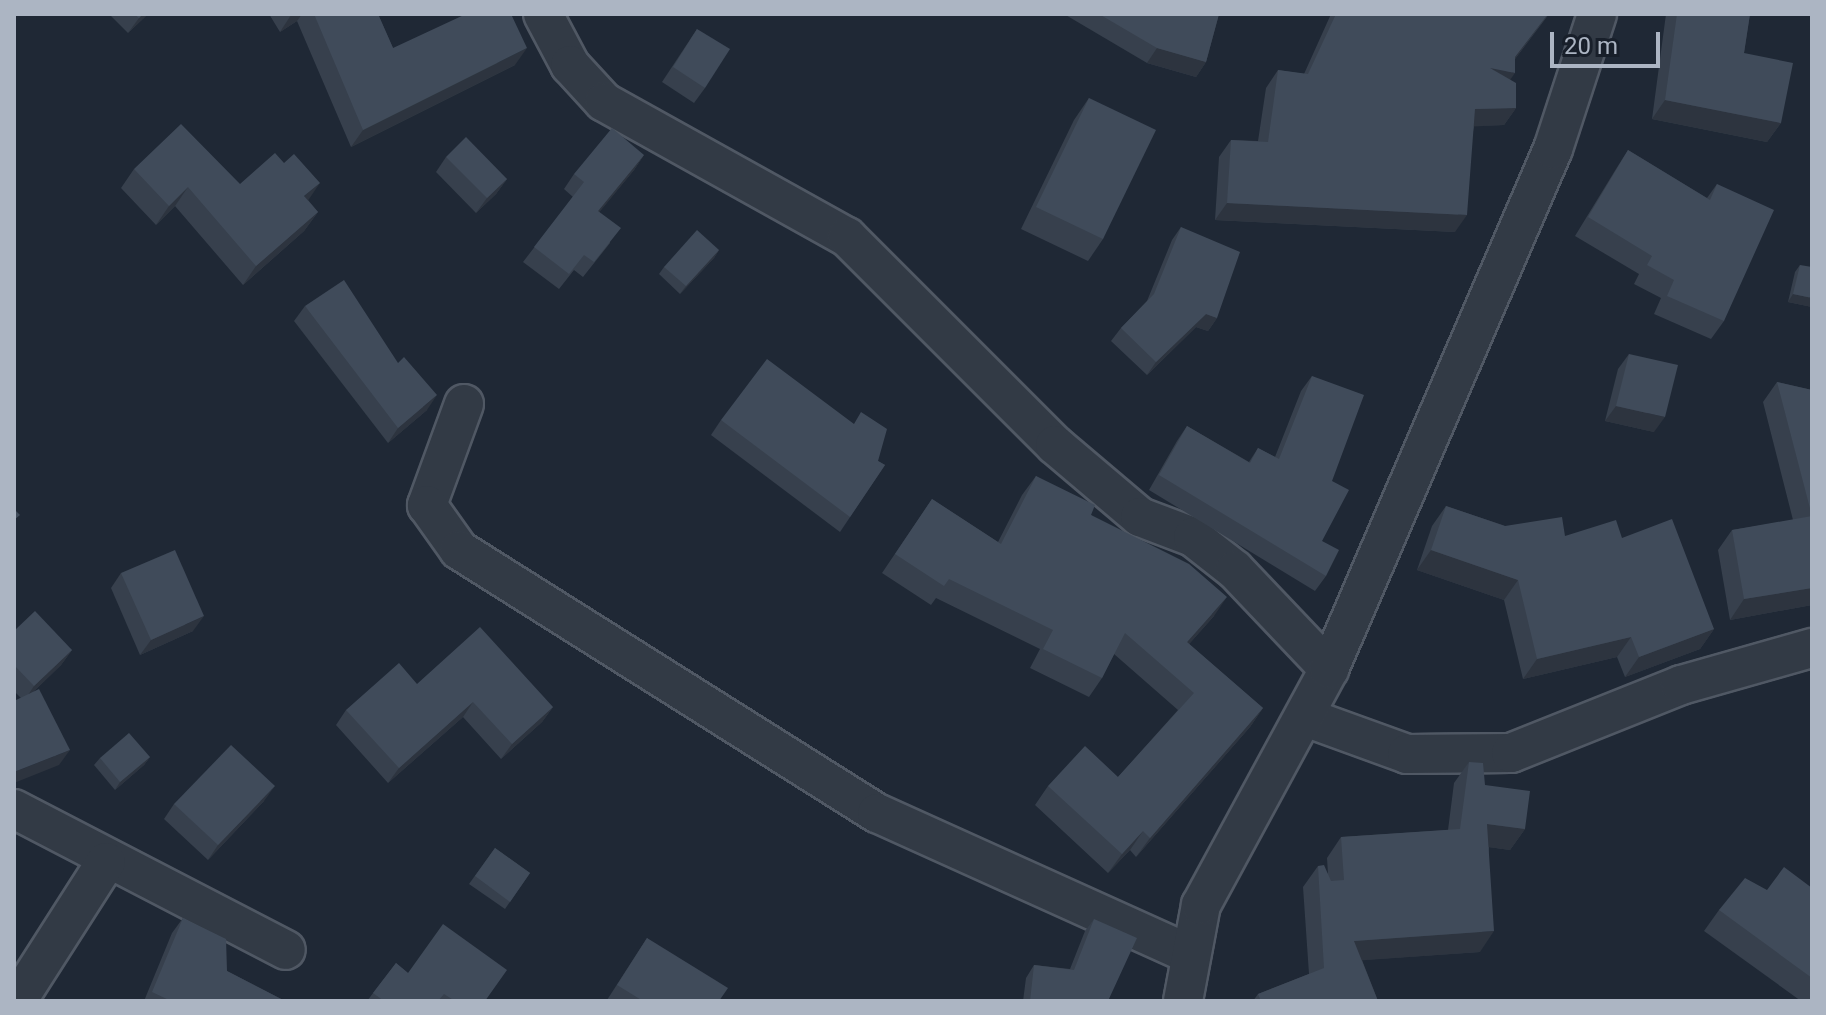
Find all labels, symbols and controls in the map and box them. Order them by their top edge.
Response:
scale bar [1554,16,1664,66]
text: 20 m [1564,32,1618,60]

